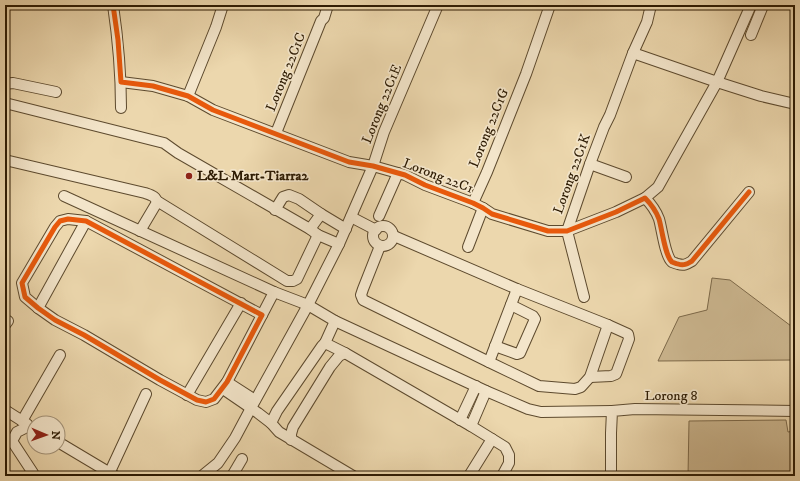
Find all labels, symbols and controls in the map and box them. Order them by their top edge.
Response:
street label: Lorong 22C1C [262,30,310,114]
street label: Lorong 22C1E [358,62,406,146]
street label: Lorong 22C1G [465,85,513,170]
street label: Lorong 22C1K [549,131,595,217]
street label: Lorong 22C1 [400,154,476,198]
place label: L&L Mart-Tiarra2 [197,167,310,185]
marker: L&L Mart-Tiarra2 [184,171,194,181]
street label: Lorong 8 [644,387,698,405]
north arrow [26,415,66,455]
text: N [48,431,62,440]

